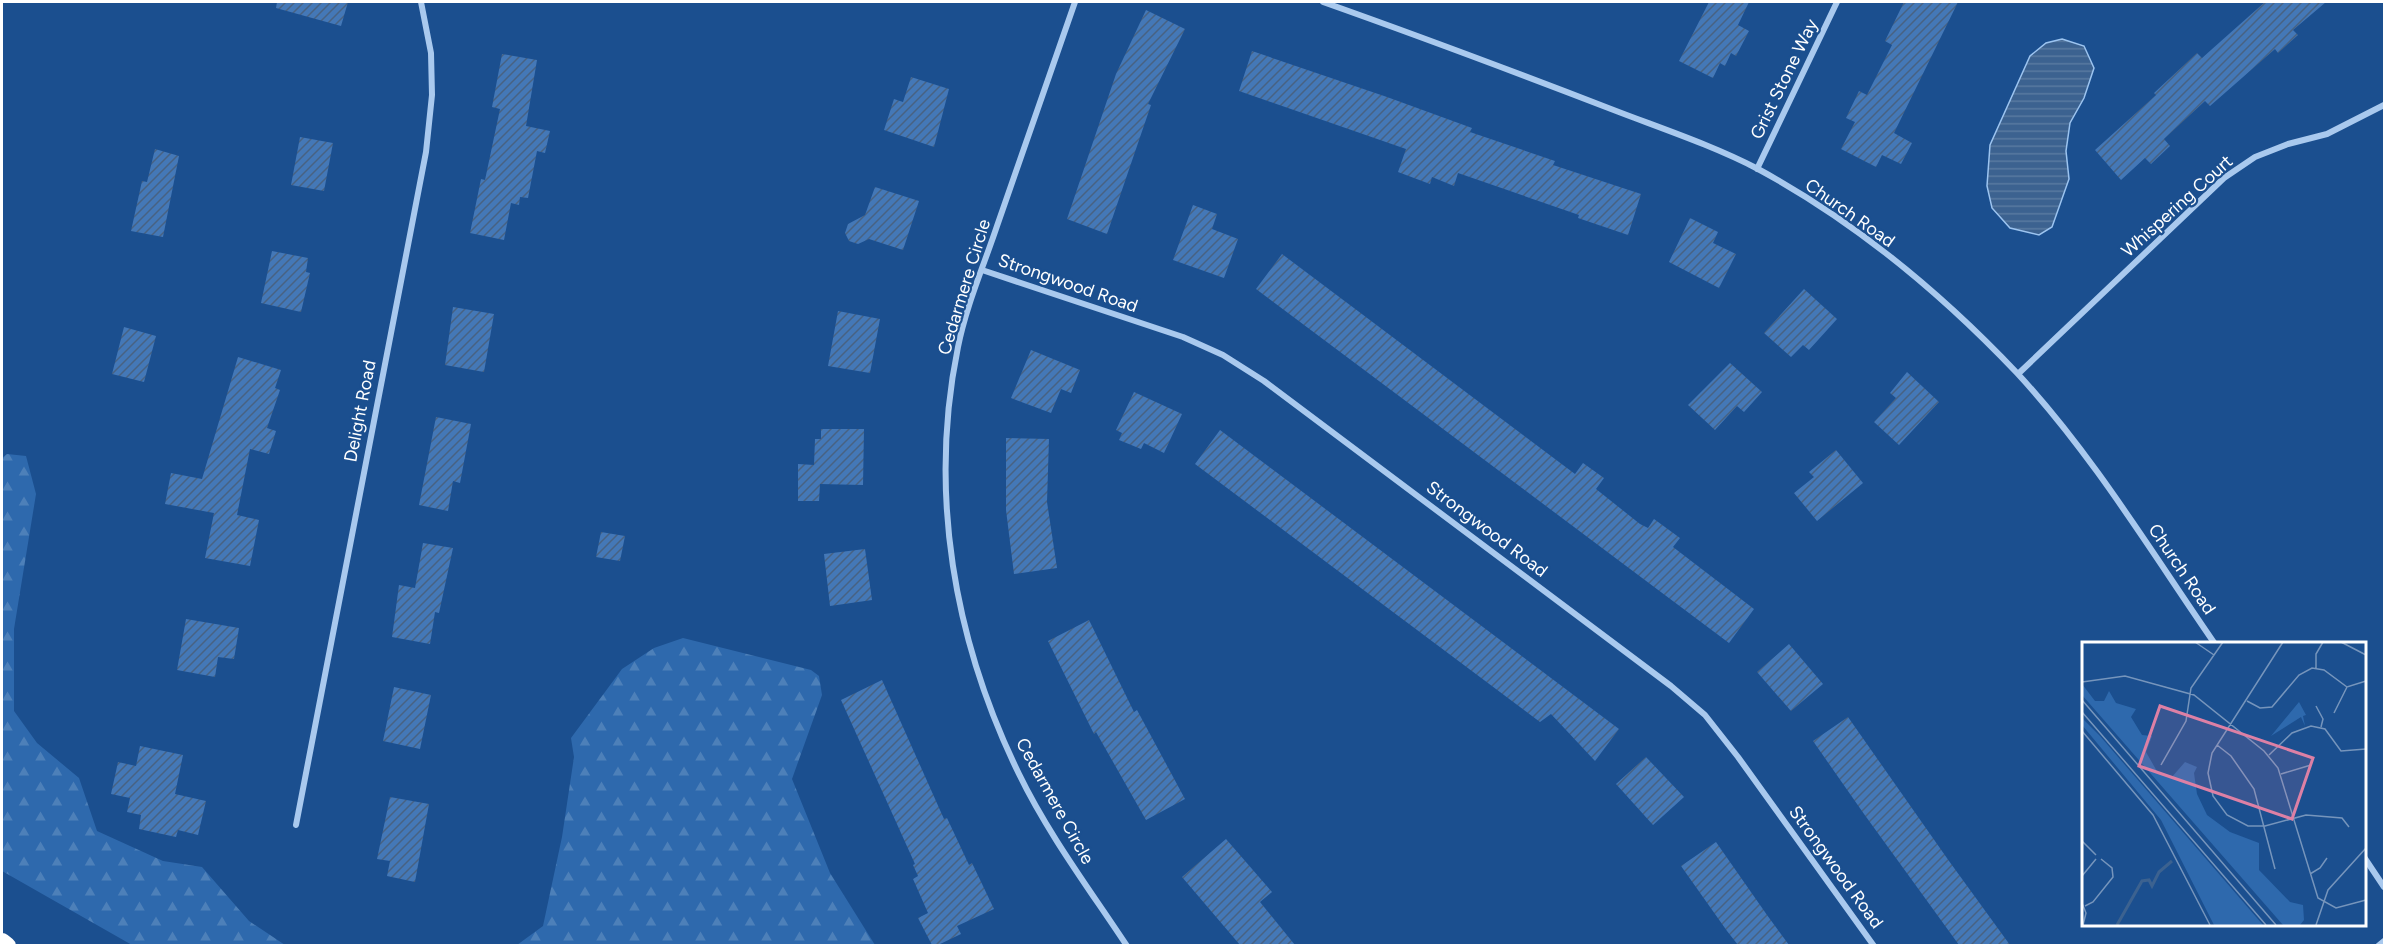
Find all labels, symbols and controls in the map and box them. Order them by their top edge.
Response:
street label: Grist Stone Way [1745,15,1823,143]
street label: Whispering Court [2117,150,2237,262]
street label: Church Road [1801,174,1899,252]
street label: Cedarmere Circle [933,216,995,358]
street label: Strongwood Road [995,249,1141,317]
street label: Delight Road [339,358,381,464]
street label: Strongwood Road [1422,476,1552,582]
street label: Church Road [2144,519,2220,619]
inset map [2082,642,2365,926]
street label: Cedarmere Circle [1011,734,1099,868]
street label: Strongwood Road [1784,801,1888,933]

